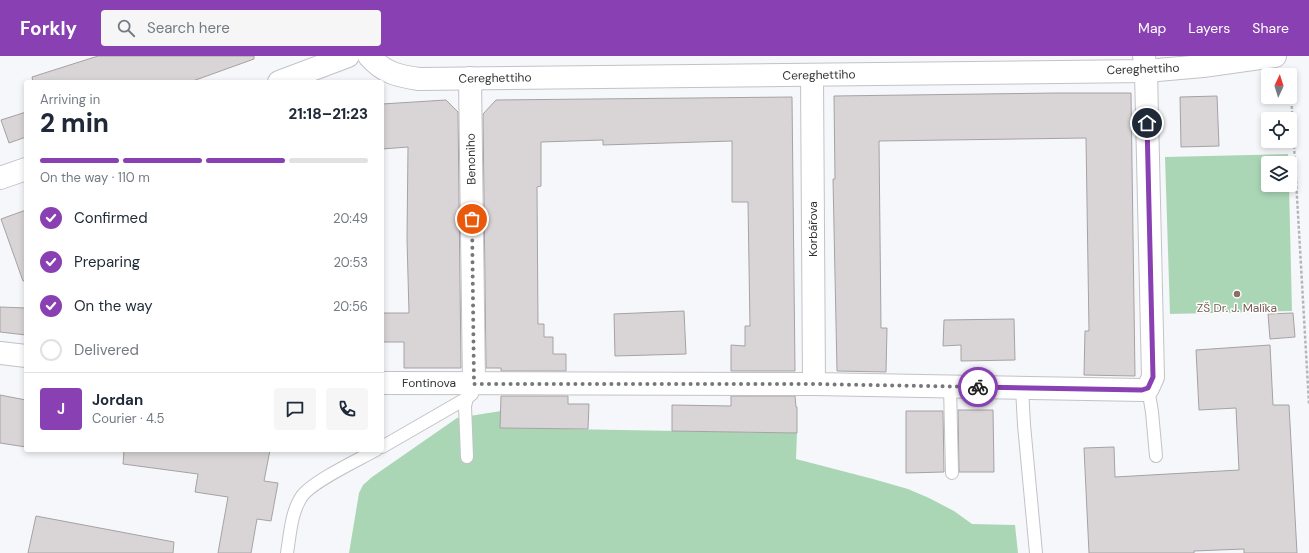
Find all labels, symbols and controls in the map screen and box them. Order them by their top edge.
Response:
search box [101,10,381,46]
text: Forkly [20,16,77,41]
icon: search [115,17,137,39]
text: Search here [147,18,230,38]
text: Map [1138,19,1166,37]
text: Layers [1188,19,1230,37]
text: Share [1252,19,1289,37]
street label: Cereghettiho [1106,60,1180,78]
street label: Cereghettiho [782,66,856,84]
north arrow [1261,68,1297,104]
map controls [1261,68,1297,192]
street label: Cereghettiho [458,69,532,87]
text: Arriving in [40,91,100,108]
text: 21:18–21:23 [289,104,368,124]
text: 2 min [40,106,109,140]
pin [1130,106,1164,140]
icon: home [1136,112,1158,134]
button: locate [1261,112,1297,148]
street label: Benoniho [463,133,479,185]
button: layers [1261,156,1297,192]
text: On the way · 110 m [40,169,150,186]
street label: Korbářova [805,201,821,257]
pin [455,202,489,236]
icon: check [40,207,62,229]
text: Confirmed [74,208,148,228]
icon: bag [461,208,483,230]
text: 20:49 [333,210,368,227]
icon: check [40,251,62,273]
text: Preparing [74,252,140,272]
text: 20:53 [334,254,368,271]
marker: ZŠ Dr. J. Malíka [1232,289,1242,299]
icon: check [40,295,62,317]
text: On the way [74,296,153,316]
text: 20:56 [333,298,368,315]
place label: ZŠ Dr. J. Malíka [1197,300,1277,316]
text: Delivered [74,340,139,360]
courier [958,367,998,407]
street label: Fontinova [402,375,456,391]
icon: bike [967,376,989,398]
button: chat [274,388,316,430]
button: phone [326,388,368,430]
text: Jordan [92,390,143,410]
text: J [57,399,65,419]
text: Courier · 4.5 [92,410,165,427]

